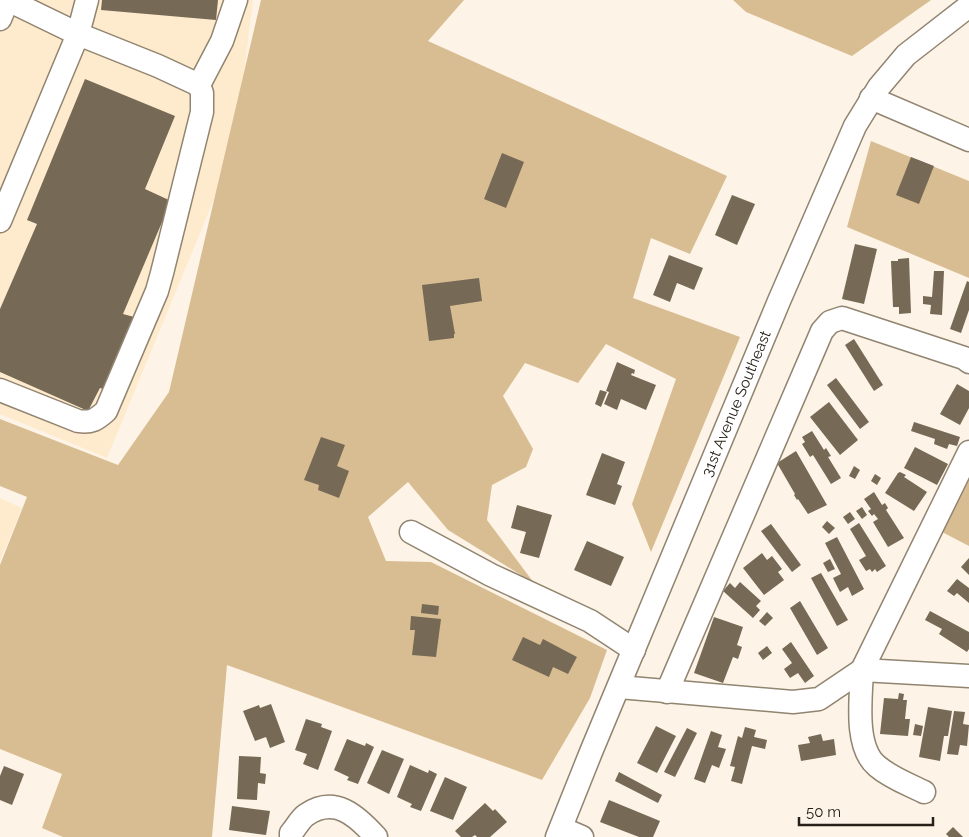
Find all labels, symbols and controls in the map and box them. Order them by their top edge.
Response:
street label: 31st Avenue Southeast [698,328,775,479]
scale bar [799,794,933,826]
text: 50 m [806,803,841,821]

